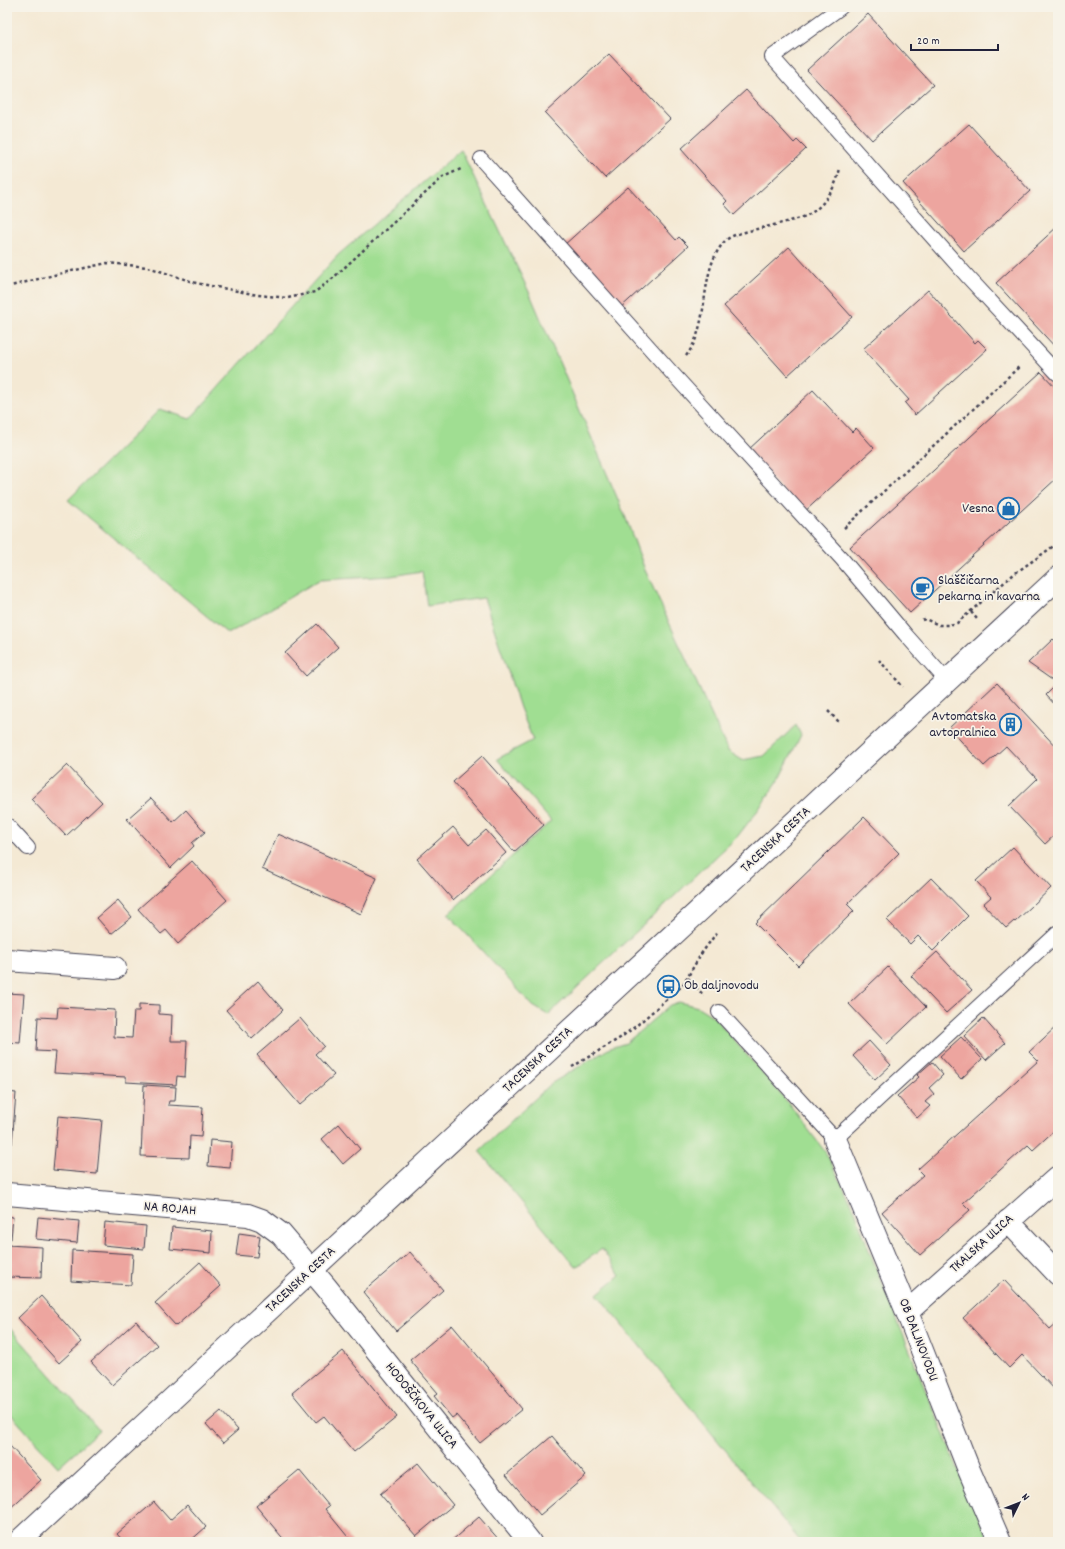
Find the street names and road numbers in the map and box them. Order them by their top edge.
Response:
street label: TACENSKA CESTA [736,802,816,878]
street label: TACENSKA CESTA [498,1022,578,1098]
street label: NA ROJAH [143,1197,197,1221]
street label: TKALSKA ULICA [945,1209,1019,1278]
street label: TACENSKA CESTA [261,1242,341,1318]
street label: OB DALJNOVODU [893,1296,943,1385]
street label: HODOŠČKOVA ULICA [380,1358,463,1454]

